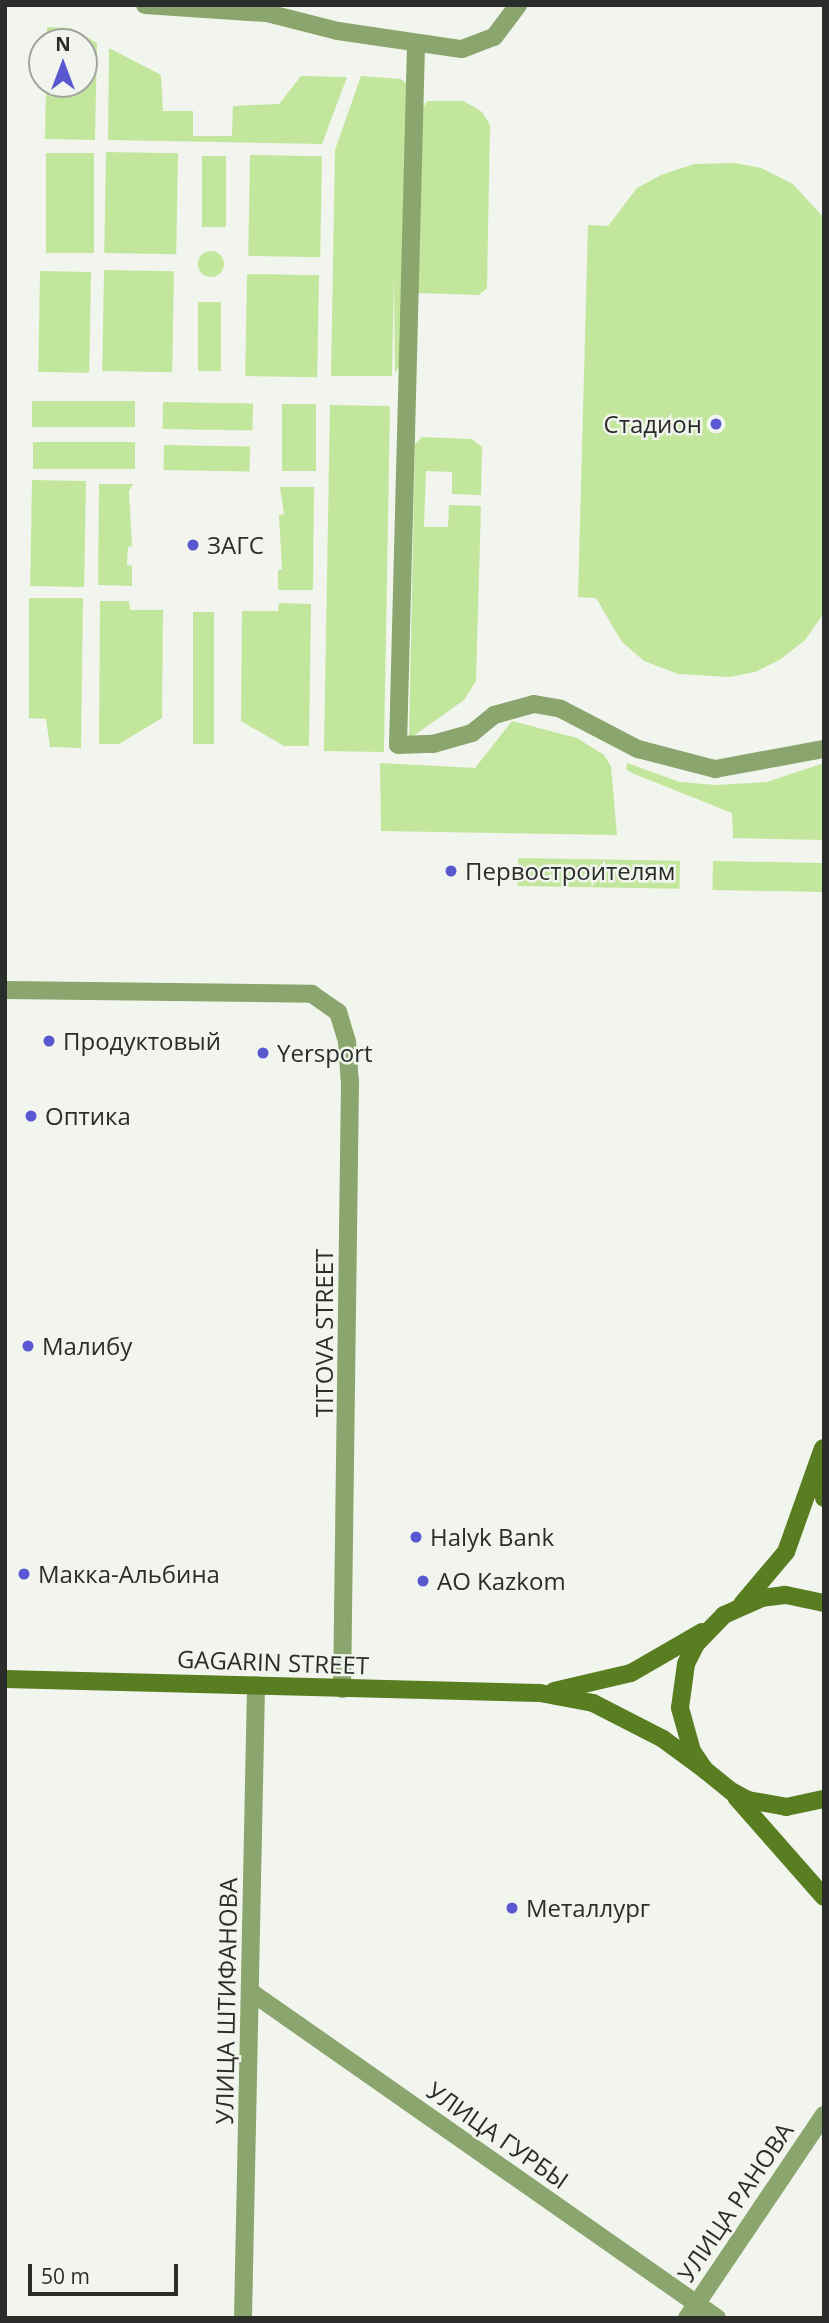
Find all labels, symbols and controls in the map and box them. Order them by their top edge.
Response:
north arrow [28,28,98,98]
text: N [55,31,71,57]
place label: Стадион [604,410,702,438]
marker: Стадион [708,416,724,432]
place label: ЗАГС [207,531,264,559]
marker: ЗАГС [185,537,201,553]
place label: Первостроителям [465,857,675,885]
marker: Первостроителям [443,863,459,879]
place label: Продуктовый [63,1027,221,1055]
marker: Продуктовый [41,1033,57,1049]
place label: Yersport [277,1039,373,1067]
marker: Yersport [255,1045,271,1061]
place label: Оптика [45,1102,131,1130]
marker: Оптика [23,1108,39,1124]
street label: TITOVA STREET [310,1249,338,1417]
place label: Малибу [42,1332,132,1360]
marker: Малибу [20,1338,36,1354]
place label: Halyk Bank [430,1523,554,1551]
marker: Halyk Bank [408,1529,424,1545]
place label: Макка-Альбина [38,1560,220,1588]
marker: Макка-Альбина [16,1566,32,1582]
place label: AO Kazkom [437,1567,566,1595]
marker: AO Kazkom [415,1573,431,1589]
street label: GAGARIN STREET [176,1644,370,1680]
street label: УЛИЦА ШТИФАНОВА [209,1877,243,2125]
place label: Металлург [526,1894,650,1922]
marker: Металлург [504,1900,520,1916]
street label: УЛИЦА ГУРБЫ [422,2076,574,2194]
street label: УЛИЦА РАНОВА [671,2117,799,2287]
scale bar [32,2250,182,2294]
text: 50 m [41,2262,90,2290]

